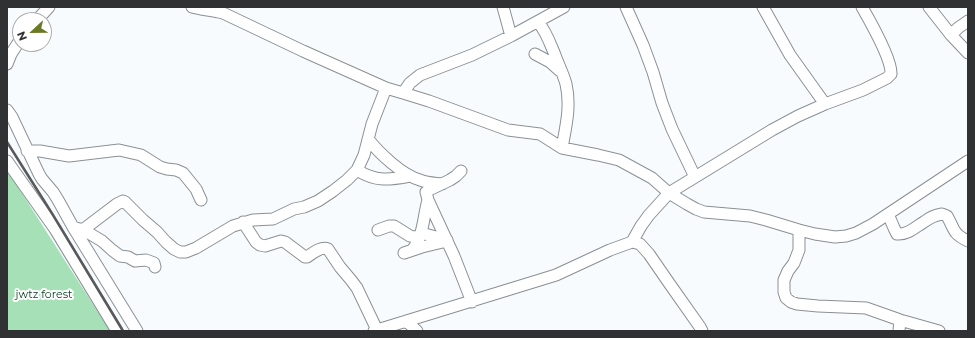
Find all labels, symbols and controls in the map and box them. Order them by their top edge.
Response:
north arrow [12,12,52,52]
text: N [14,29,30,43]
park label: jwtz forest [15,288,73,302]

